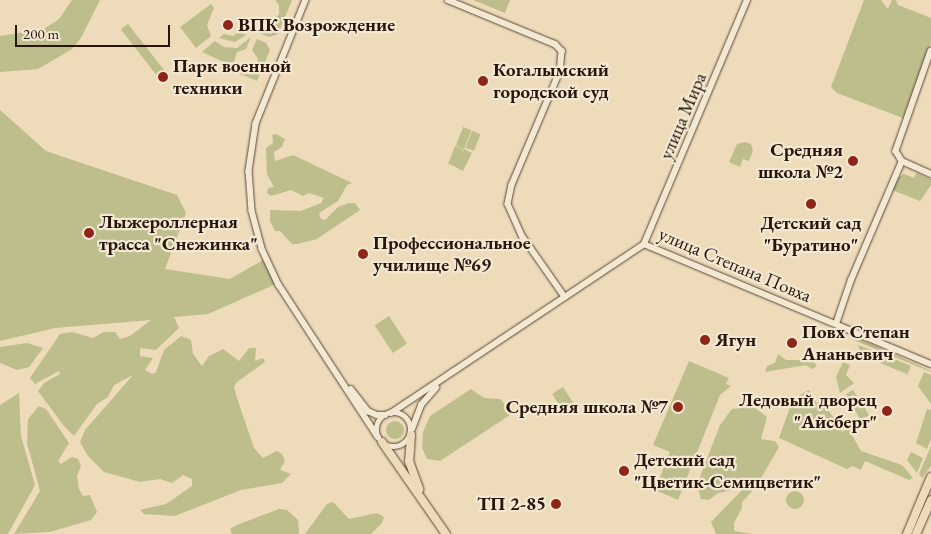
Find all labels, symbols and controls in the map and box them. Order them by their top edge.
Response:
place label: ВПК Возрождение [238,14,395,36]
scale bar [18,15,172,47]
marker: ВПК Возрождение [222,19,234,31]
text: 200 m [23,24,59,43]
place label: Парк военной техники [173,55,291,99]
place label: Когалымский городской суд [493,59,609,103]
street label: улица Мира [654,69,712,163]
marker: Парк военной техники [157,71,169,83]
marker: Когалымский городской суд [477,75,489,87]
place label: Средняя школа №2 [758,139,843,183]
marker: Средняя школа №2 [847,155,859,167]
marker: Детский сад "Буратино" [805,198,817,210]
place label: Лыжероллерная трасса "Снежинка" [99,211,258,255]
place label: Детский сад "Буратино" [760,212,862,256]
street label: улица Степана Повха [655,223,815,307]
marker: Лыжероллерная трасса "Снежинка" [83,227,95,239]
place label: Профессиональное училище №69 [373,232,531,276]
marker: Профессиональное училище №69 [357,248,369,260]
place label: Повх Степан Ананьевич [802,321,910,365]
place label: Ягун [715,329,756,351]
marker: Ягун [699,334,711,346]
marker: Повх Степан Ананьевич [786,337,798,349]
place label: Ледовый дворец "Айсберг" [739,389,877,433]
place label: Средняя школа №7 [506,396,668,418]
marker: Средняя школа №7 [672,401,684,413]
marker: Ледовый дворец "Айсберг" [881,405,893,417]
place label: Детский сад "Цветик-Семицветик" [634,449,821,493]
marker: Детский сад "Цветик-Семицветик" [618,465,630,477]
place label: ТП 2-85 [477,493,546,515]
marker: ТП 2-85 [550,498,562,510]

